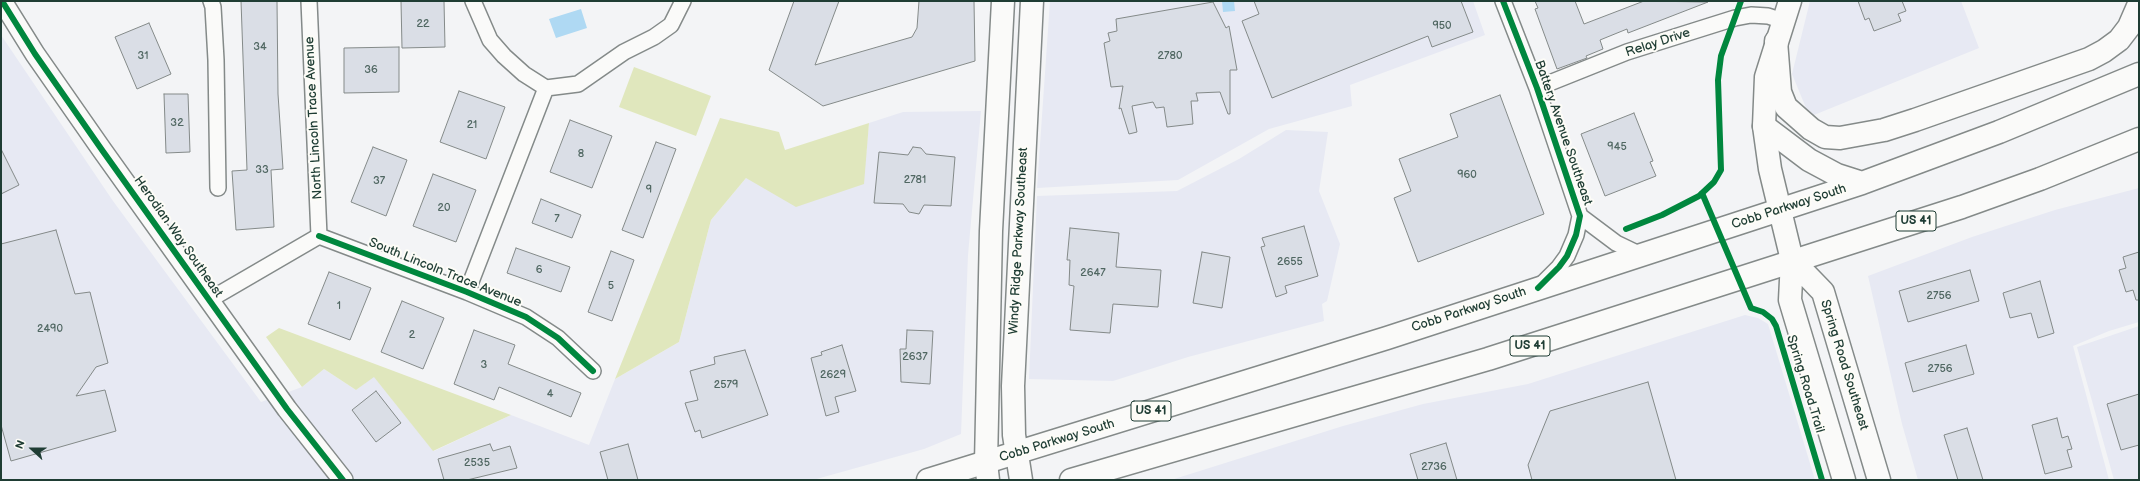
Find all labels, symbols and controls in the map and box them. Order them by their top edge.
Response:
house number: 22 [417,17,429,31]
house number: 950 [1432,19,1452,33]
street label: Relay Drive [1624,25,1692,61]
street label: North Lincoln Trace Avenue [302,36,326,200]
house number: 34 [253,40,267,54]
house number: 31 [137,49,149,63]
house number: 2780 [1158,49,1182,63]
street label: Battery Avenue Southeast [1531,58,1595,208]
house number: 36 [364,63,378,77]
house number: 32 [170,116,184,130]
house number: 21 [467,118,477,132]
house number: 945 [1607,140,1627,154]
house number: 8 [578,147,584,161]
street label: Windy Ridge Parkway Southeast [1006,147,1032,335]
house number: 33 [255,163,269,177]
house number: 960 [1457,168,1477,182]
street label: Herodian Way Southeast [130,173,226,301]
house number: 2781 [904,173,926,187]
house number: 37 [373,174,385,188]
street label: Cobb Parkway South [1730,181,1848,233]
house number: 9 [646,183,652,197]
house number: 20 [438,201,450,215]
road number: US 41 [1896,211,1936,231]
house number: 7 [554,212,560,226]
street label: South Lincoln Trace Avenue [366,235,524,311]
house number: 2655 [1277,255,1303,269]
house number: 6 [536,263,542,277]
house number: 2647 [1080,266,1106,280]
house number: 5 [608,279,614,293]
street label: Cobb Parkway South [1410,284,1528,336]
house number: 2756 [1927,289,1951,303]
street label: Spring Road Southeast [1817,298,1871,432]
house number: 1 [337,299,341,313]
house number: 2490 [37,322,63,336]
house number: 2 [409,328,415,342]
street label: Spring Road Trail [1783,333,1827,435]
road number: US 41 [1510,336,1550,356]
house number: 2637 [902,350,928,364]
house number: 3 [481,358,487,372]
house number: 2756 [1928,362,1952,376]
house number: 2629 [820,368,846,382]
house number: 2579 [714,378,738,392]
house number: 4 [547,387,553,401]
road number: US 41 [1131,401,1171,421]
street label: Cobb Parkway South [997,416,1117,466]
north arrow [12,429,52,469]
text: N [13,438,28,451]
house number: 2535 [464,456,490,470]
house number: 2736 [1421,460,1447,474]

